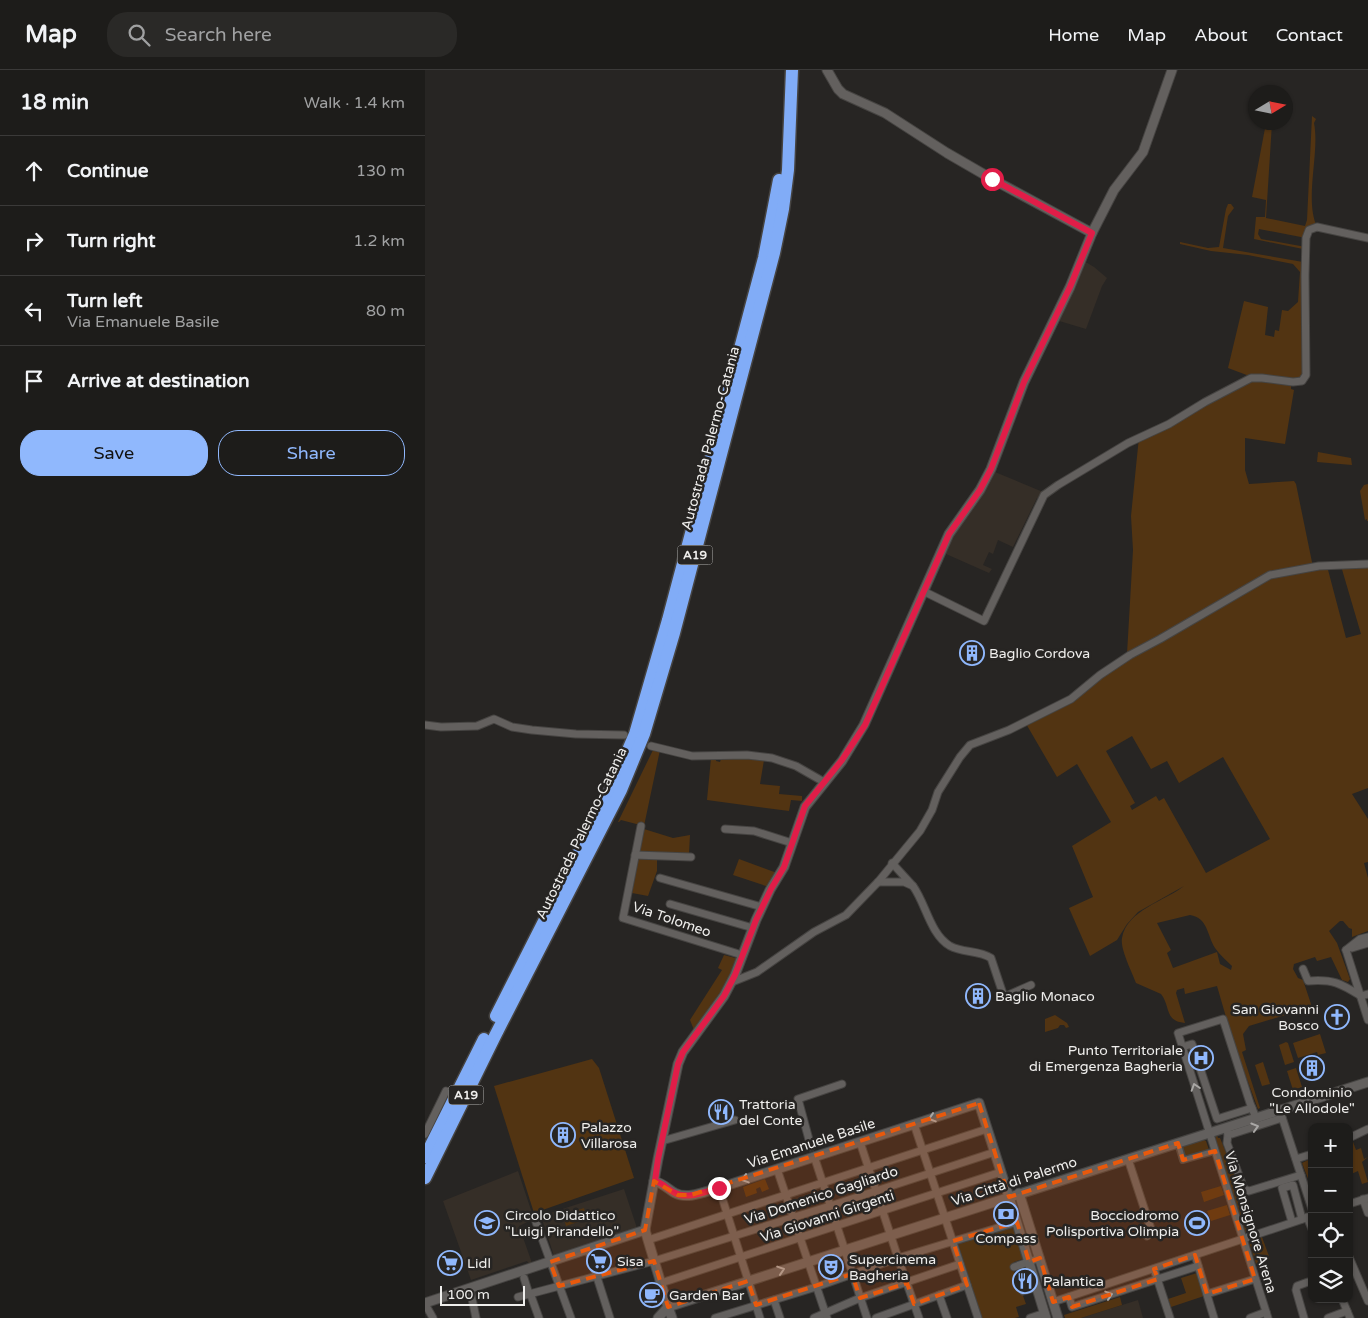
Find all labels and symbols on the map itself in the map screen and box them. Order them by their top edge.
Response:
north arrow [1248,85,1293,130]
route start [981,168,1004,191]
street label: Autostrada Palermo-Catania [678,344,743,532]
road number: A19 [677,546,713,564]
building icon: Baglio Cordova [959,640,985,666]
place label: Baglio Cordova [989,645,1090,662]
street label: Autostrada Palermo-Catania [532,744,631,922]
street label: Via Tolomeo [630,898,713,941]
building icon: Baglio Monaco [965,983,991,1009]
place label: Baglio Monaco [995,988,1095,1005]
place label: San Giovanni Bosco [1232,1001,1319,1034]
church icon: San Giovanni Bosco [1324,1004,1350,1030]
place label: Punto Territoriale di Emergenza Bagheria [1029,1042,1183,1075]
hospital icon: Punto Territoriale di Emergenza Bagheria [1188,1045,1214,1071]
building icon: Condominio "Le Allodole" [1299,1055,1325,1081]
one-way arrow [1191,1083,1201,1091]
place label: Condominio "Le Allodole" [1269,1084,1355,1117]
road number: A19 [448,1086,483,1104]
place label: Trattoria del Conte [739,1096,803,1129]
restaurant icon: Trattoria del Conte [708,1099,734,1125]
one-way arrow [929,1112,937,1122]
street label: Via Emanuele Basile [745,1115,877,1172]
place label: Palazzo Villarosa [581,1119,637,1152]
building icon: Palazzo Villarosa [550,1122,576,1148]
one-way arrow [1251,1122,1259,1132]
street label: Via Monsignore Arena [1221,1149,1280,1295]
street label: Via Città di Palermo [949,1153,1079,1210]
street label: Via Domenico Gagliardo [742,1163,900,1228]
one-way arrow [741,1174,749,1184]
route end [708,1177,731,1200]
street label: Via Giovanni Girgenti [758,1187,896,1246]
bank icon: Compass [993,1201,1019,1227]
place label: Circolo Didattico "Luigi Pirandello" [505,1207,619,1240]
place label: Bocciodromo Polisportiva Olimpia [1046,1207,1179,1240]
school or university icon: Circolo Didattico "Luigi Pirandello" [474,1210,500,1236]
sports icon: Bocciodromo Polisportiva Olimpia [1184,1210,1210,1236]
place label: Compass [975,1230,1037,1247]
supermarket icon: Sisa [586,1248,612,1274]
supermarket icon: Lidl [437,1250,463,1276]
place label: Supercinema Bagheria [849,1251,936,1284]
place label: Sisa [617,1253,644,1270]
theatre icon: Supercinema Bagheria [818,1254,844,1280]
place label: Lidl [467,1255,491,1272]
one-way arrow [776,1266,785,1276]
restaurant icon: Palantica [1012,1268,1038,1294]
place label: Palantica [1043,1273,1104,1290]
cafe icon: Garden Bar [639,1282,665,1308]
scale bar [440,1283,525,1306]
place label: Garden Bar [669,1287,745,1304]
one-way arrow [1104,1291,1112,1301]

